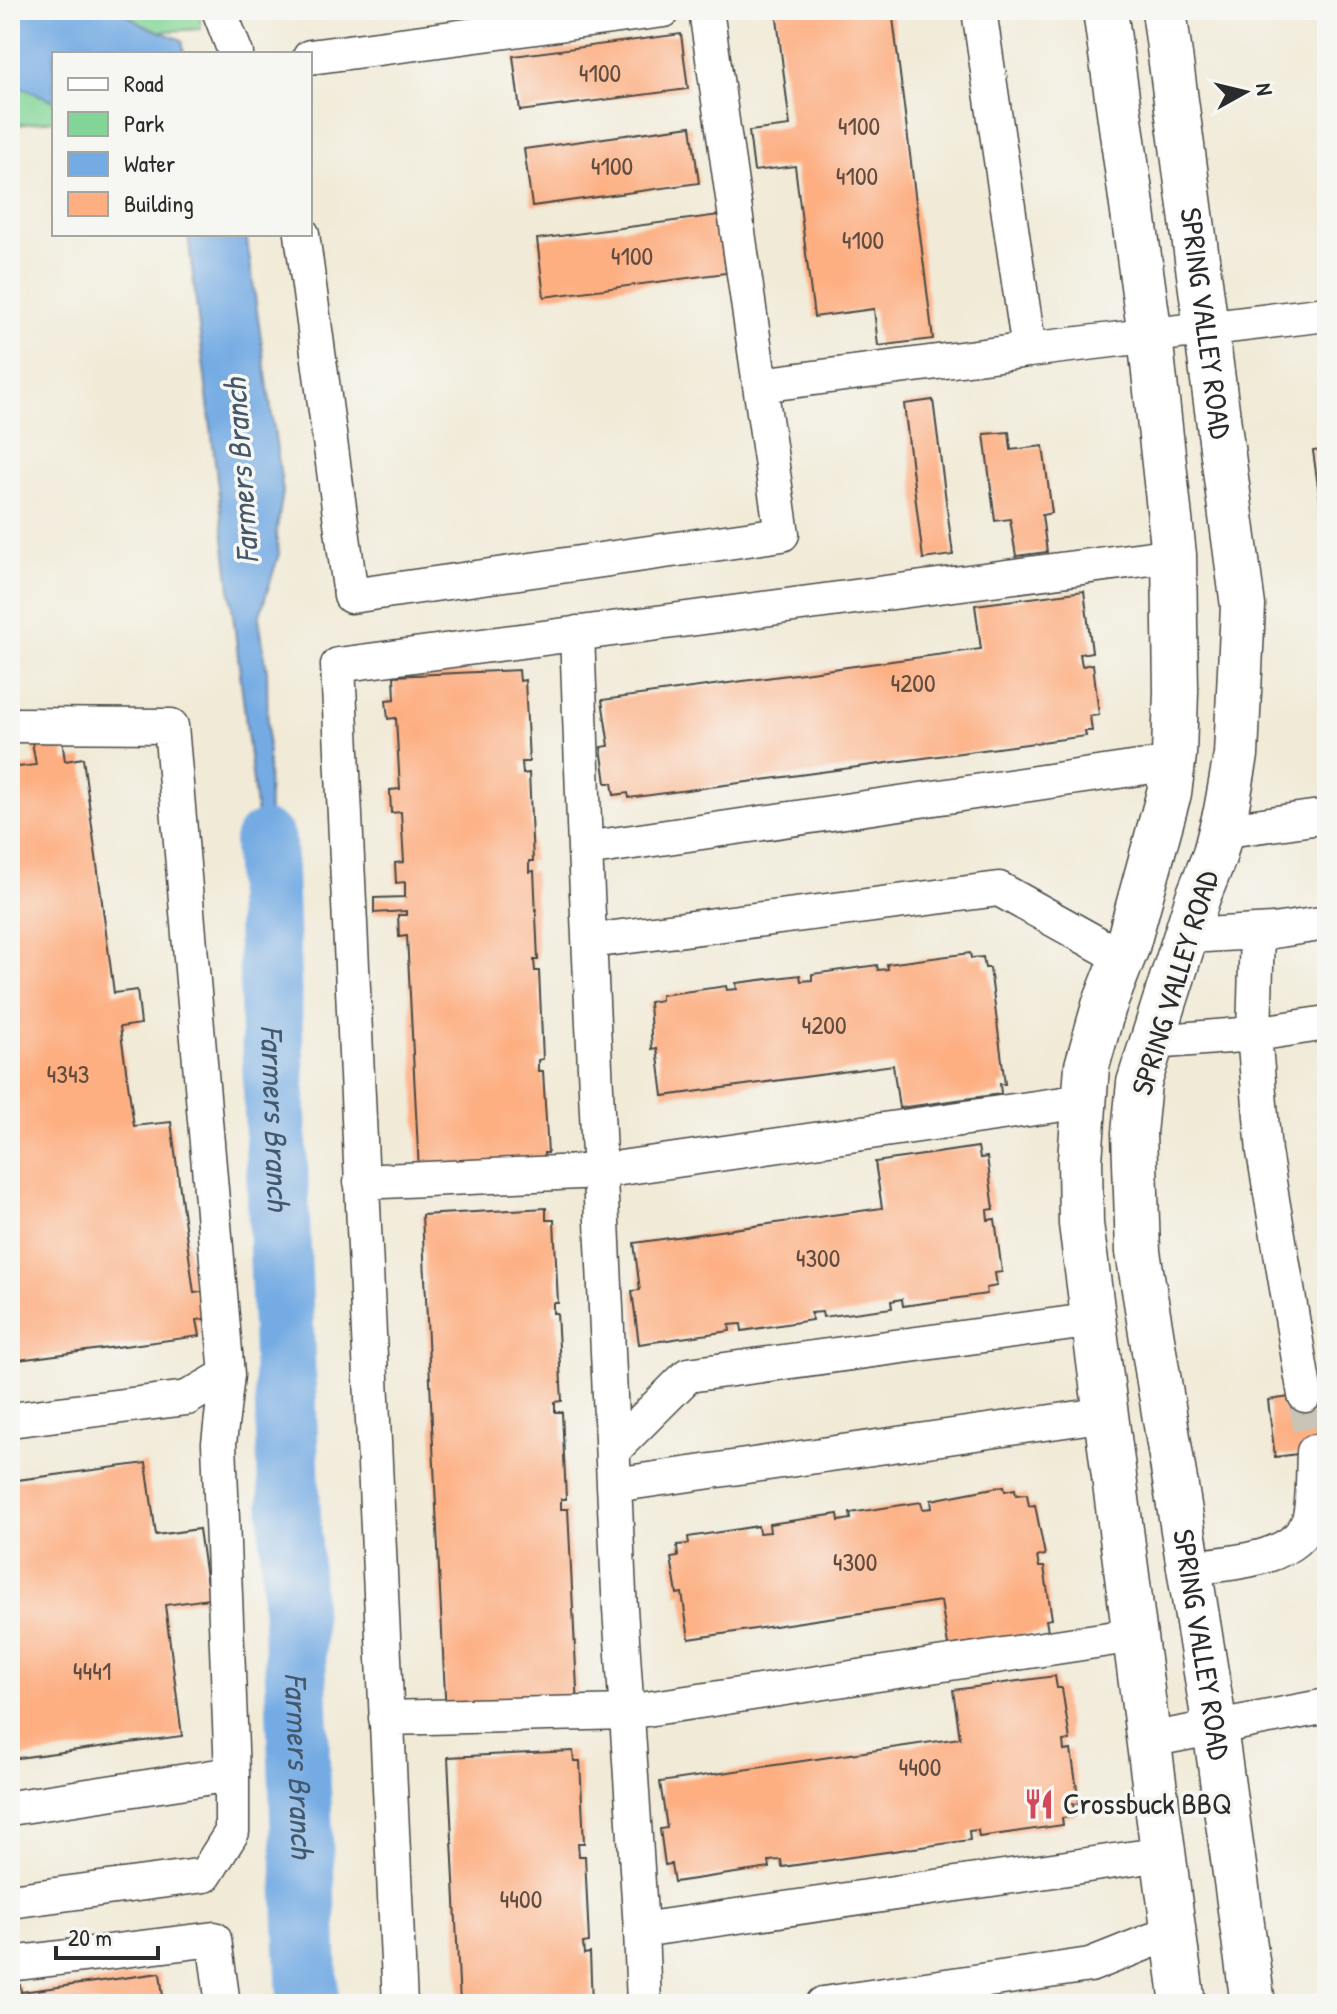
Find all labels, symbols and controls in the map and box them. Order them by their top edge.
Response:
legend [52,52,312,236]
north arrow [1205,52,1285,132]
house number: 4100 [579,55,621,90]
text: Road [124,67,163,99]
text: N [1249,81,1281,97]
text: Park [124,107,164,139]
house number: 4100 [838,108,880,143]
text: Water [124,147,175,179]
house number: 4100 [591,148,633,183]
house number: 4100 [836,158,878,193]
text: Building [124,187,194,219]
street label: SPRING VALLEY ROAD [1171,205,1242,442]
house number: 4100 [842,222,884,257]
house number: 4100 [611,238,653,273]
water label: Farmers Branch [212,375,268,565]
house number: 4200 [890,665,936,700]
street label: SPRING VALLEY ROAD [1121,865,1227,1100]
house number: 4200 [801,1007,847,1042]
water label: Farmers Branch [251,1025,301,1214]
house number: 4343 [47,1056,89,1091]
house number: 4300 [796,1240,840,1275]
street label: SPRING VALLEY ROAD [1164,1526,1240,1763]
house number: 4300 [833,1544,877,1579]
house number: 4441 [73,1653,111,1688]
water label: Farmers Branch [275,1672,325,1861]
house number: 4400 [899,1749,941,1784]
place label: Crossbuck BBQ [1063,1783,1232,1823]
restaurant icon: Crossbuck BBQ [1022,1787,1056,1821]
house number: 4400 [500,1881,542,1916]
scale bar [56,1910,158,1960]
text: 20 m [68,1921,112,1953]

